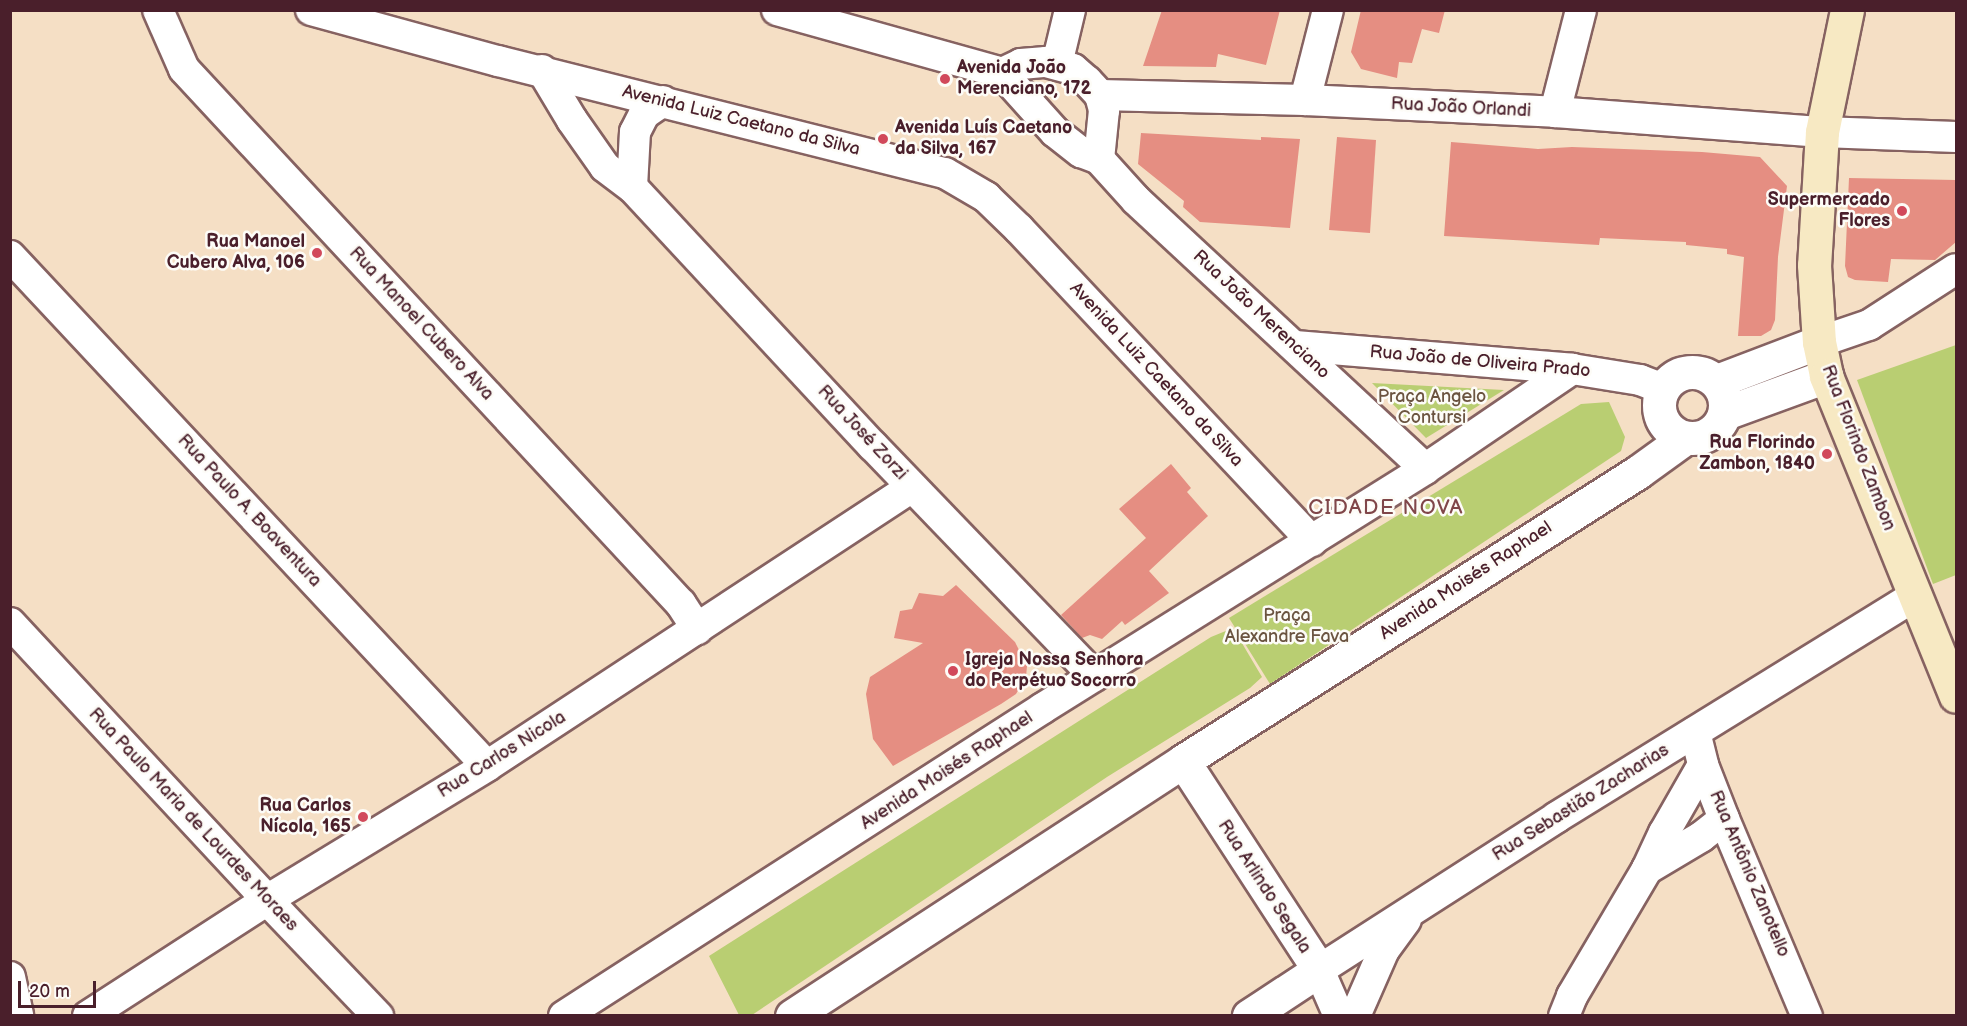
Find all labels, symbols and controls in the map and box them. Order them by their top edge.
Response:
place label: Avenida João Merenciano, 172 [957,58,1091,100]
marker: Avenida João Merenciano, 172 [938,72,952,86]
street label: Avenida Luiz Caetano da Silva [620,81,862,161]
street label: Rua João Orlandi [1390,94,1532,122]
place label: Avenida Luís Caetano da Silva, 167 [895,118,1072,160]
marker: Avenida Luís Caetano da Silva, 167 [876,132,890,146]
place label: Supermercado Flores [1768,190,1890,232]
marker: Supermercado Flores [1895,204,1909,218]
place label: Rua Manoel Cubero Alva, 106 [167,232,305,274]
street label: Rua Manoel Cubero Alva [344,243,498,405]
marker: Rua Manoel Cubero Alva, 106 [310,246,324,260]
street label: Rua João Merenciano [1188,246,1334,384]
street label: Avenida Luiz Caetano da Silva [1065,278,1247,472]
street label: Rua João de Oliveira Prado [1368,342,1592,382]
street label: Rua Florindo Zambon [1816,362,1900,534]
street label: Rua José Zorzi [812,381,912,485]
park label: Praça Angelo Contursi [1378,387,1486,430]
street label: Rua Paulo A. Boaventura [173,430,325,592]
place label: Rua Florindo Zambon, 1840 [1699,433,1815,476]
marker: Rua Florindo Zambon, 1840 [1820,447,1834,461]
district label: CIDADE NOVA [1308,495,1464,521]
street label: Avenida Moisés Raphael [1376,517,1556,645]
park label: Praça Alexandre Fava [1225,606,1349,648]
place label: Igreja Nossa Senhora do Perpétuo Socorro [965,650,1144,692]
marker: Igreja Nossa Senhora do Perpétuo Socorro [946,664,960,678]
street label: Rua Paulo Maria de Lourdes Moraes [84,704,302,936]
street label: Rua Carlos Nicola [434,707,570,803]
street label: Avenida Moisés Raphael [857,707,1037,835]
street label: Rua Sebastião Zacharias [1489,740,1673,866]
street label: Rua Antônio Zanotello [1704,787,1794,961]
place label: Rua Carlos Nícola, 165 [259,796,351,838]
marker: Rua Carlos Nícola, 165 [356,810,370,824]
street label: Rua Arlindo Segala [1213,816,1315,958]
scale bar [21,969,99,1007]
text: 20 m [29,981,70,1002]

